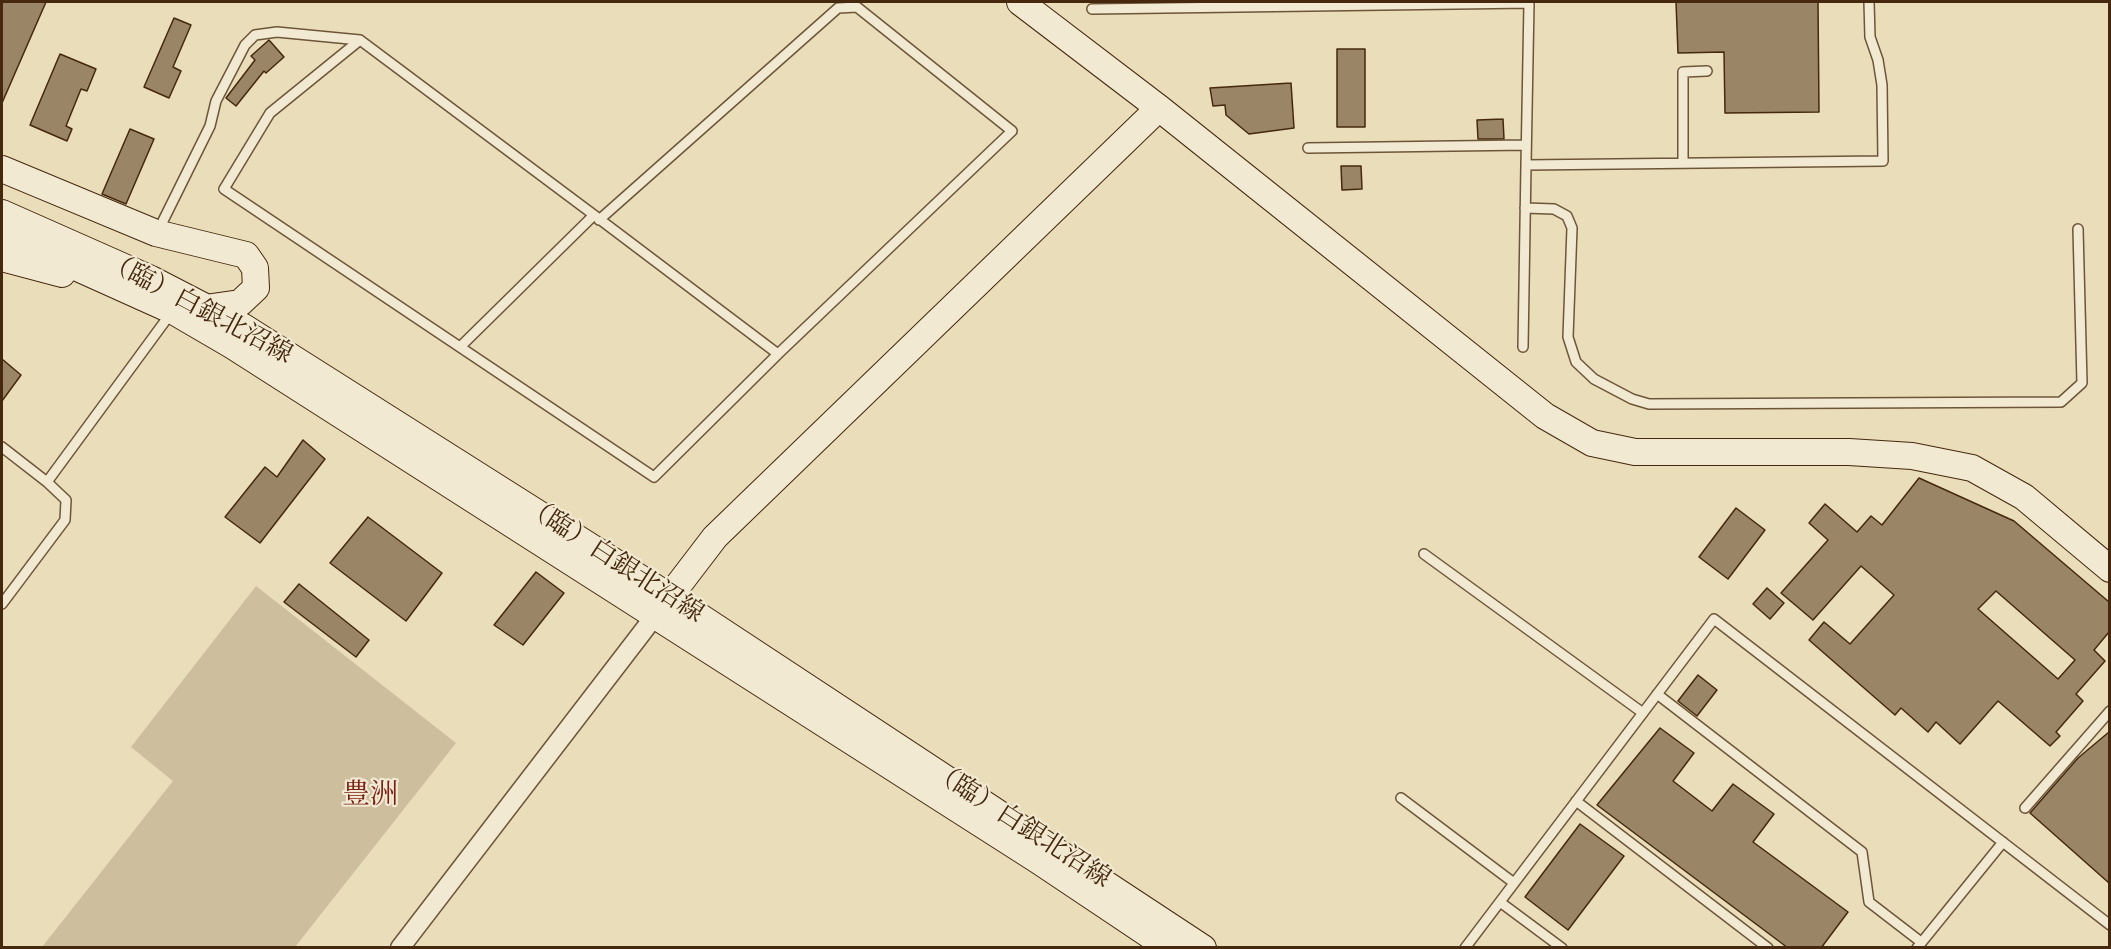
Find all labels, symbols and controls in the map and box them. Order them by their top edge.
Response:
street label: （臨）白銀北沼線 [99,246,297,372]
street label: （臨）白銀北沼線 [517,491,709,631]
street label: （臨）白銀北沼線 [924,756,1116,896]
district label: 豊洲 [342,780,398,814]

